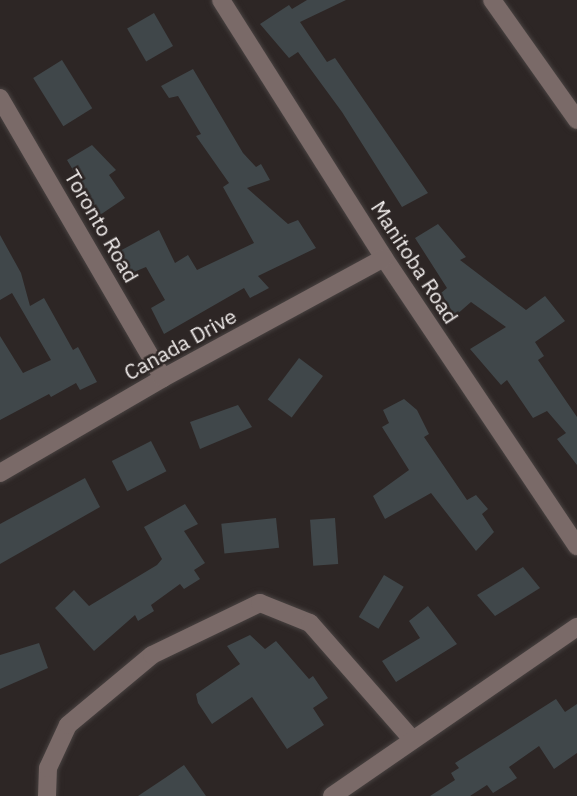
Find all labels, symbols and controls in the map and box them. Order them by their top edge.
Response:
street label: Toronto Road [60,165,144,287]
street label: Manitoba Road [366,196,464,328]
street label: Canada Drive [119,303,241,385]

